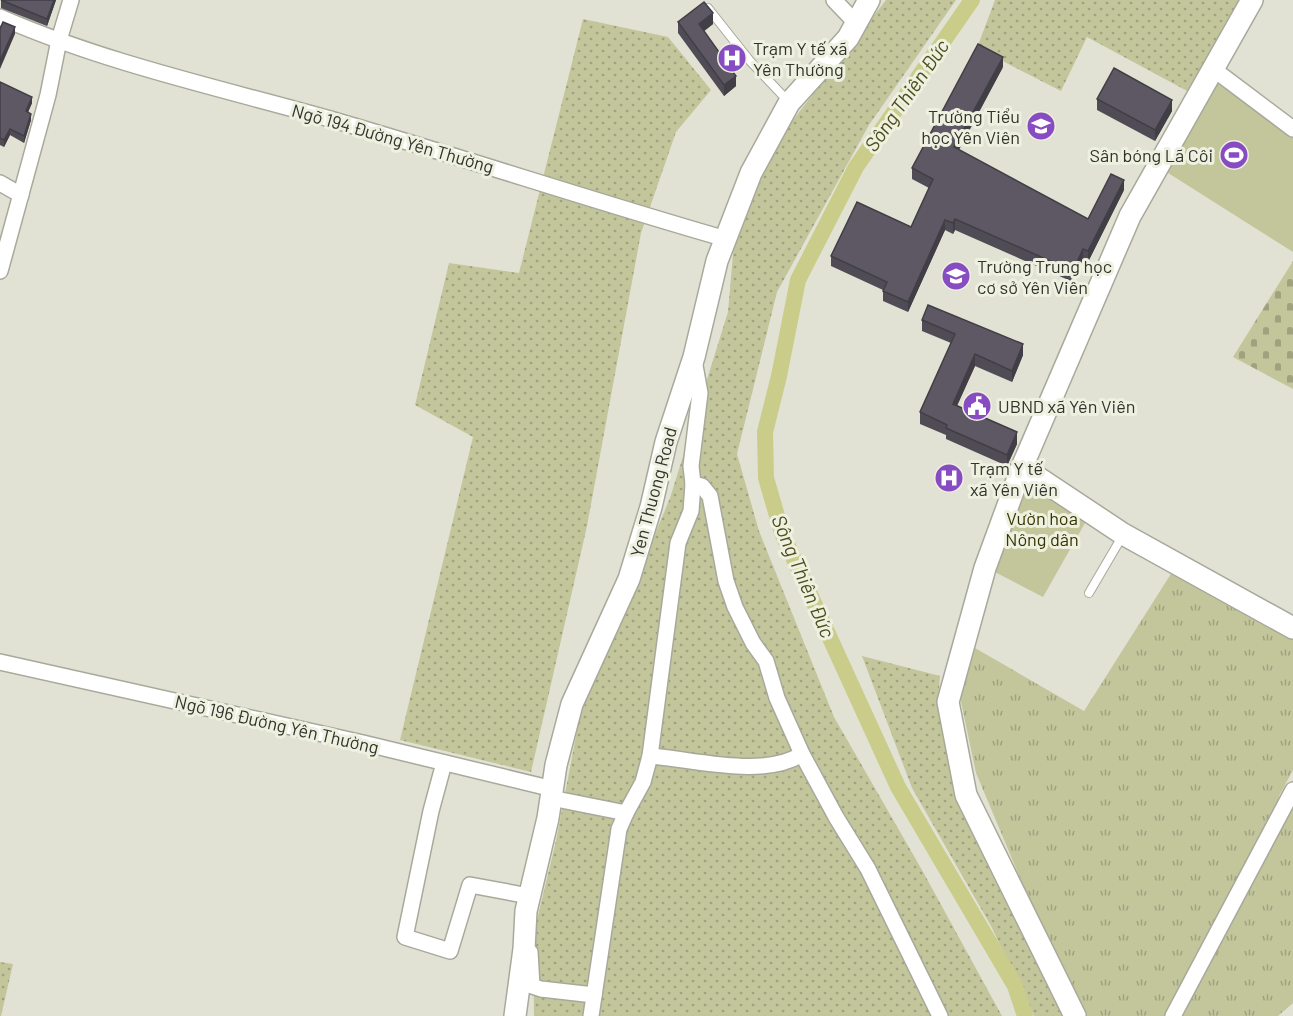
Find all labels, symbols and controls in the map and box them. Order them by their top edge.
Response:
water label: Sông Thiên Đức [859,34,953,156]
place label: Trạm Y tế xã Yên Thường [753,37,848,80]
hospital icon: Trạm Y tế xã Yên Thường [716,42,748,74]
street label: Ngõ 194 Đường Yên Thường [289,99,497,177]
place label: Trường Tiểu học Yên Viên [921,105,1020,148]
school or university icon: Trường Tiểu học Yên Viên [1025,110,1057,142]
sports icon: Sân bóng Lã Côi [1218,139,1250,171]
place label: Sân bóng Lã Côi [1090,144,1213,166]
place label: Trường Trung học cơ sở Yên Viên [977,255,1112,298]
school or university icon: Trường Trung học cơ sở Yên Viên [940,260,972,292]
public building icon: UBND xã Yên Viên [961,390,993,422]
place label: UBND xã Yên Viên [998,395,1135,417]
street label: Yen Thuong Road [625,424,681,560]
place label: Trạm Y tế xã Yên Viên [970,457,1058,500]
hospital icon: Trạm Y tế xã Yên Viên [933,462,965,494]
park label: Vườn hoa Nông dân [1005,507,1079,550]
water label: Sông Thiên Đức [767,511,841,641]
street label: Ngõ 196 Đường Yên Thường [173,690,381,758]

